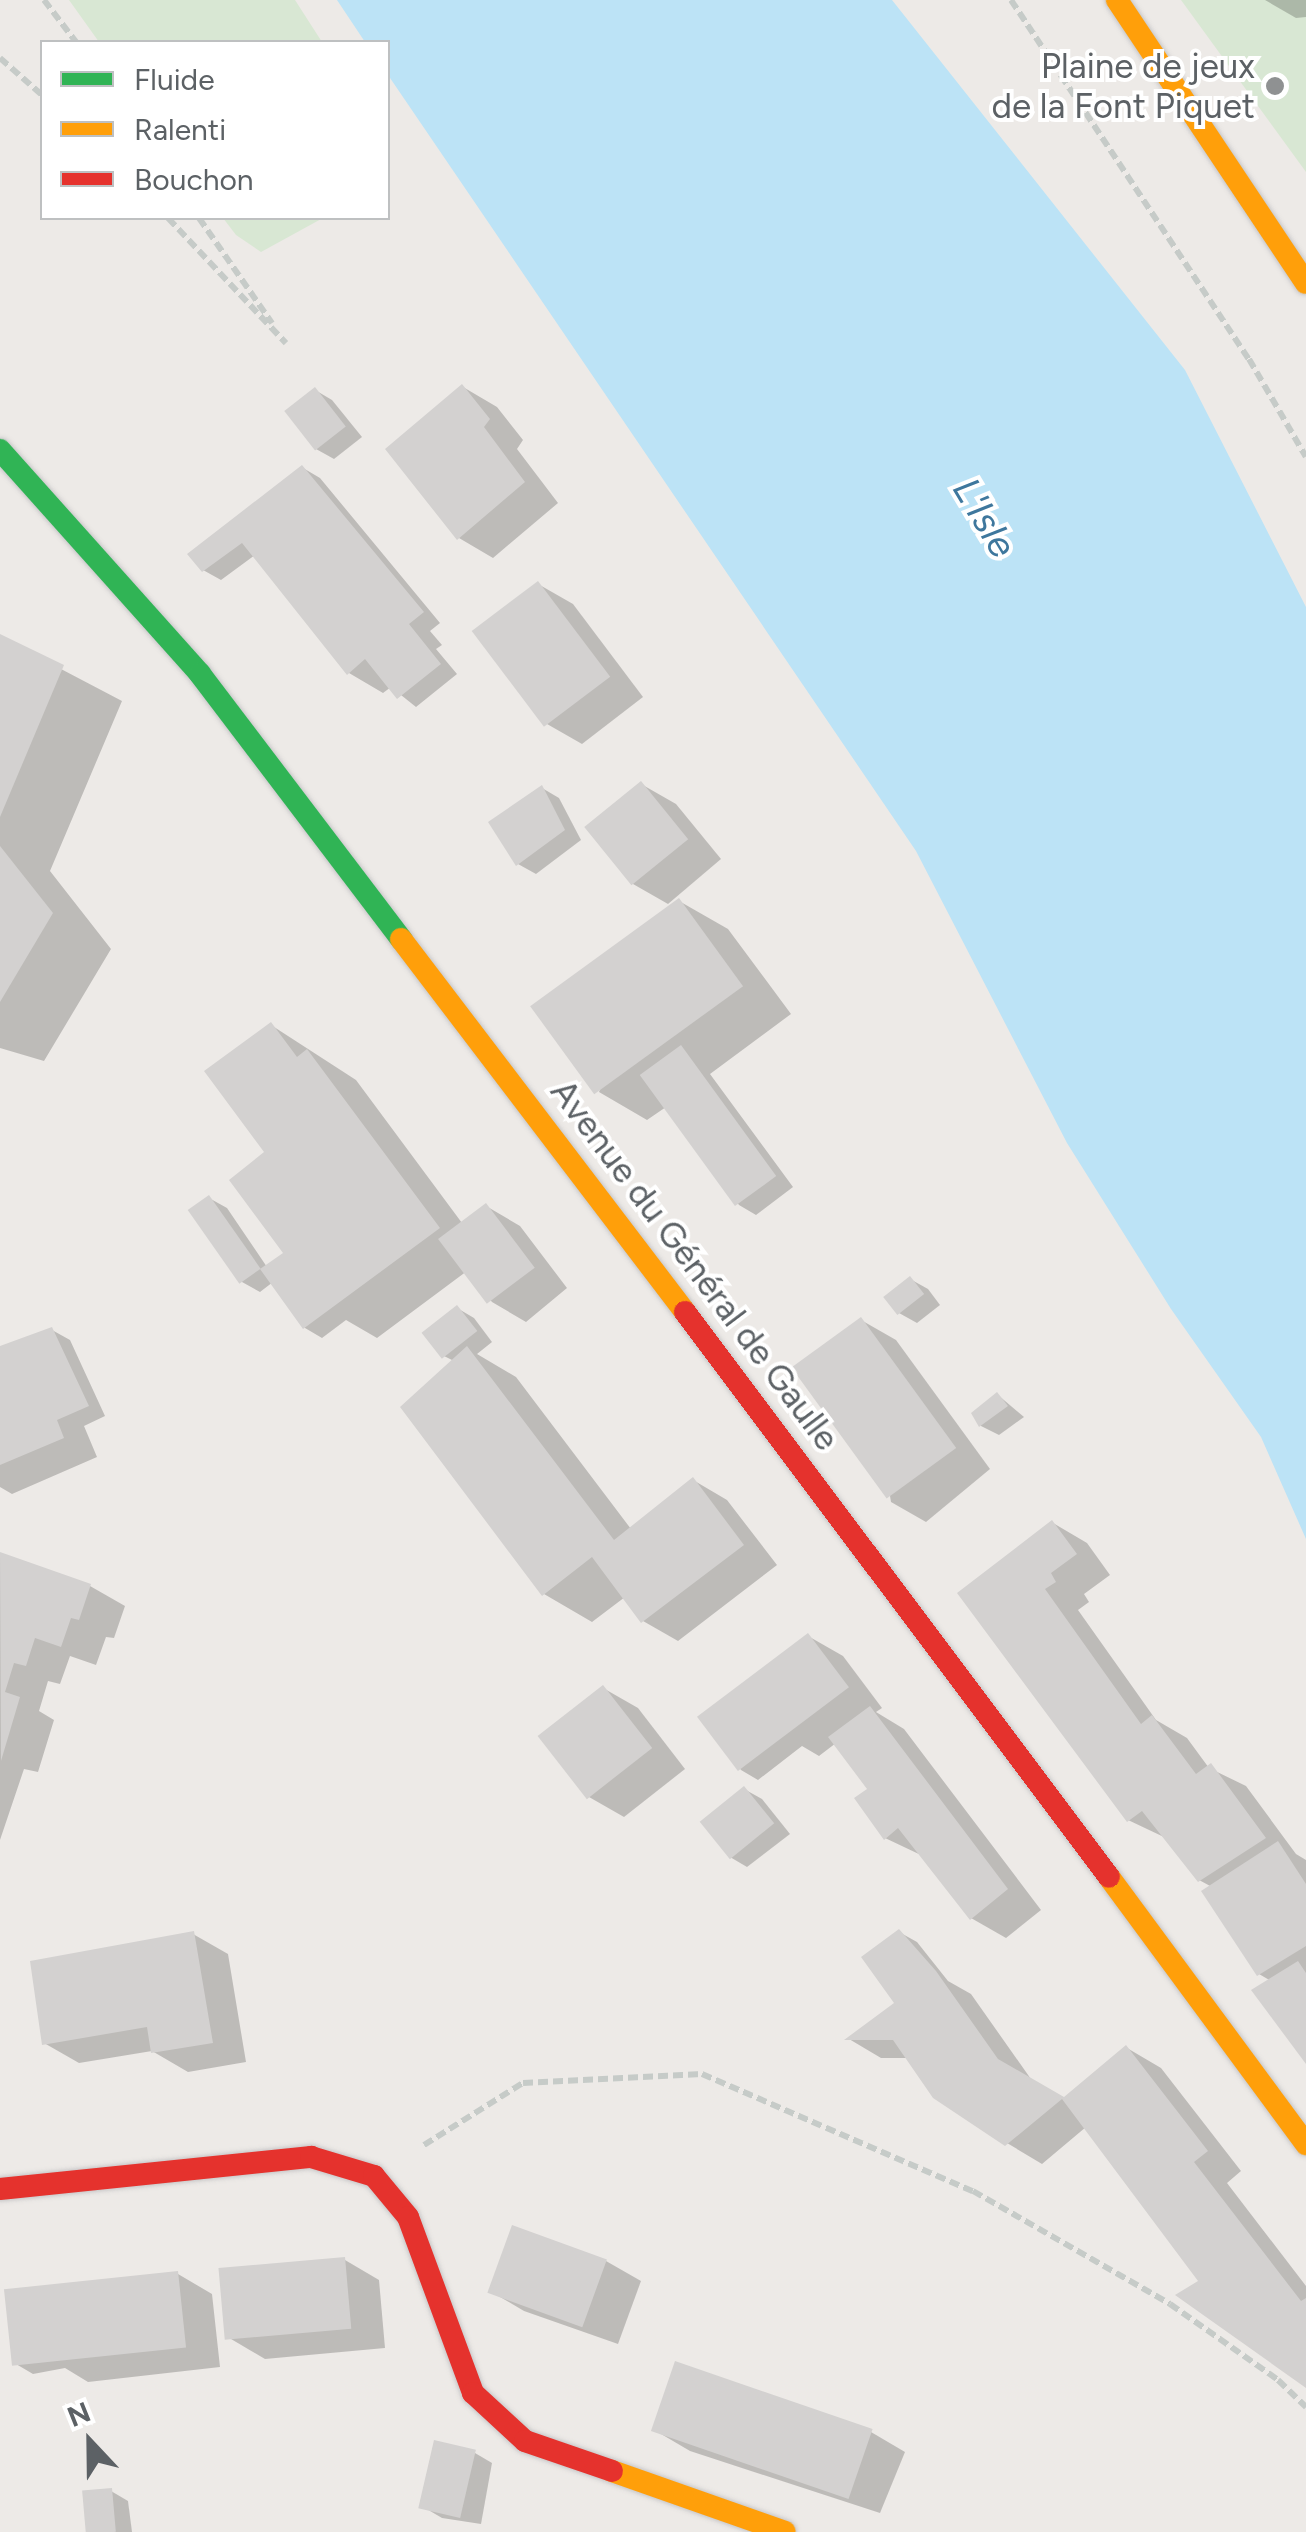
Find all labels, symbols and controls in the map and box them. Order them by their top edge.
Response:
legend [40,40,390,220]
place label: Plaine de jeux de la Font Piquet [992,45,1255,127]
text: Fluide [134,61,215,98]
marker: Plaine de jeux de la Font Piquet [1264,75,1286,97]
text: Ralenti [134,111,226,148]
text: Bouchon [134,161,254,198]
water label: L'Isle [943,470,1025,566]
street label: Avenue du Général de Gaulle [542,1072,848,1458]
north arrow [40,2392,140,2492]
text: N [62,2394,95,2434]

